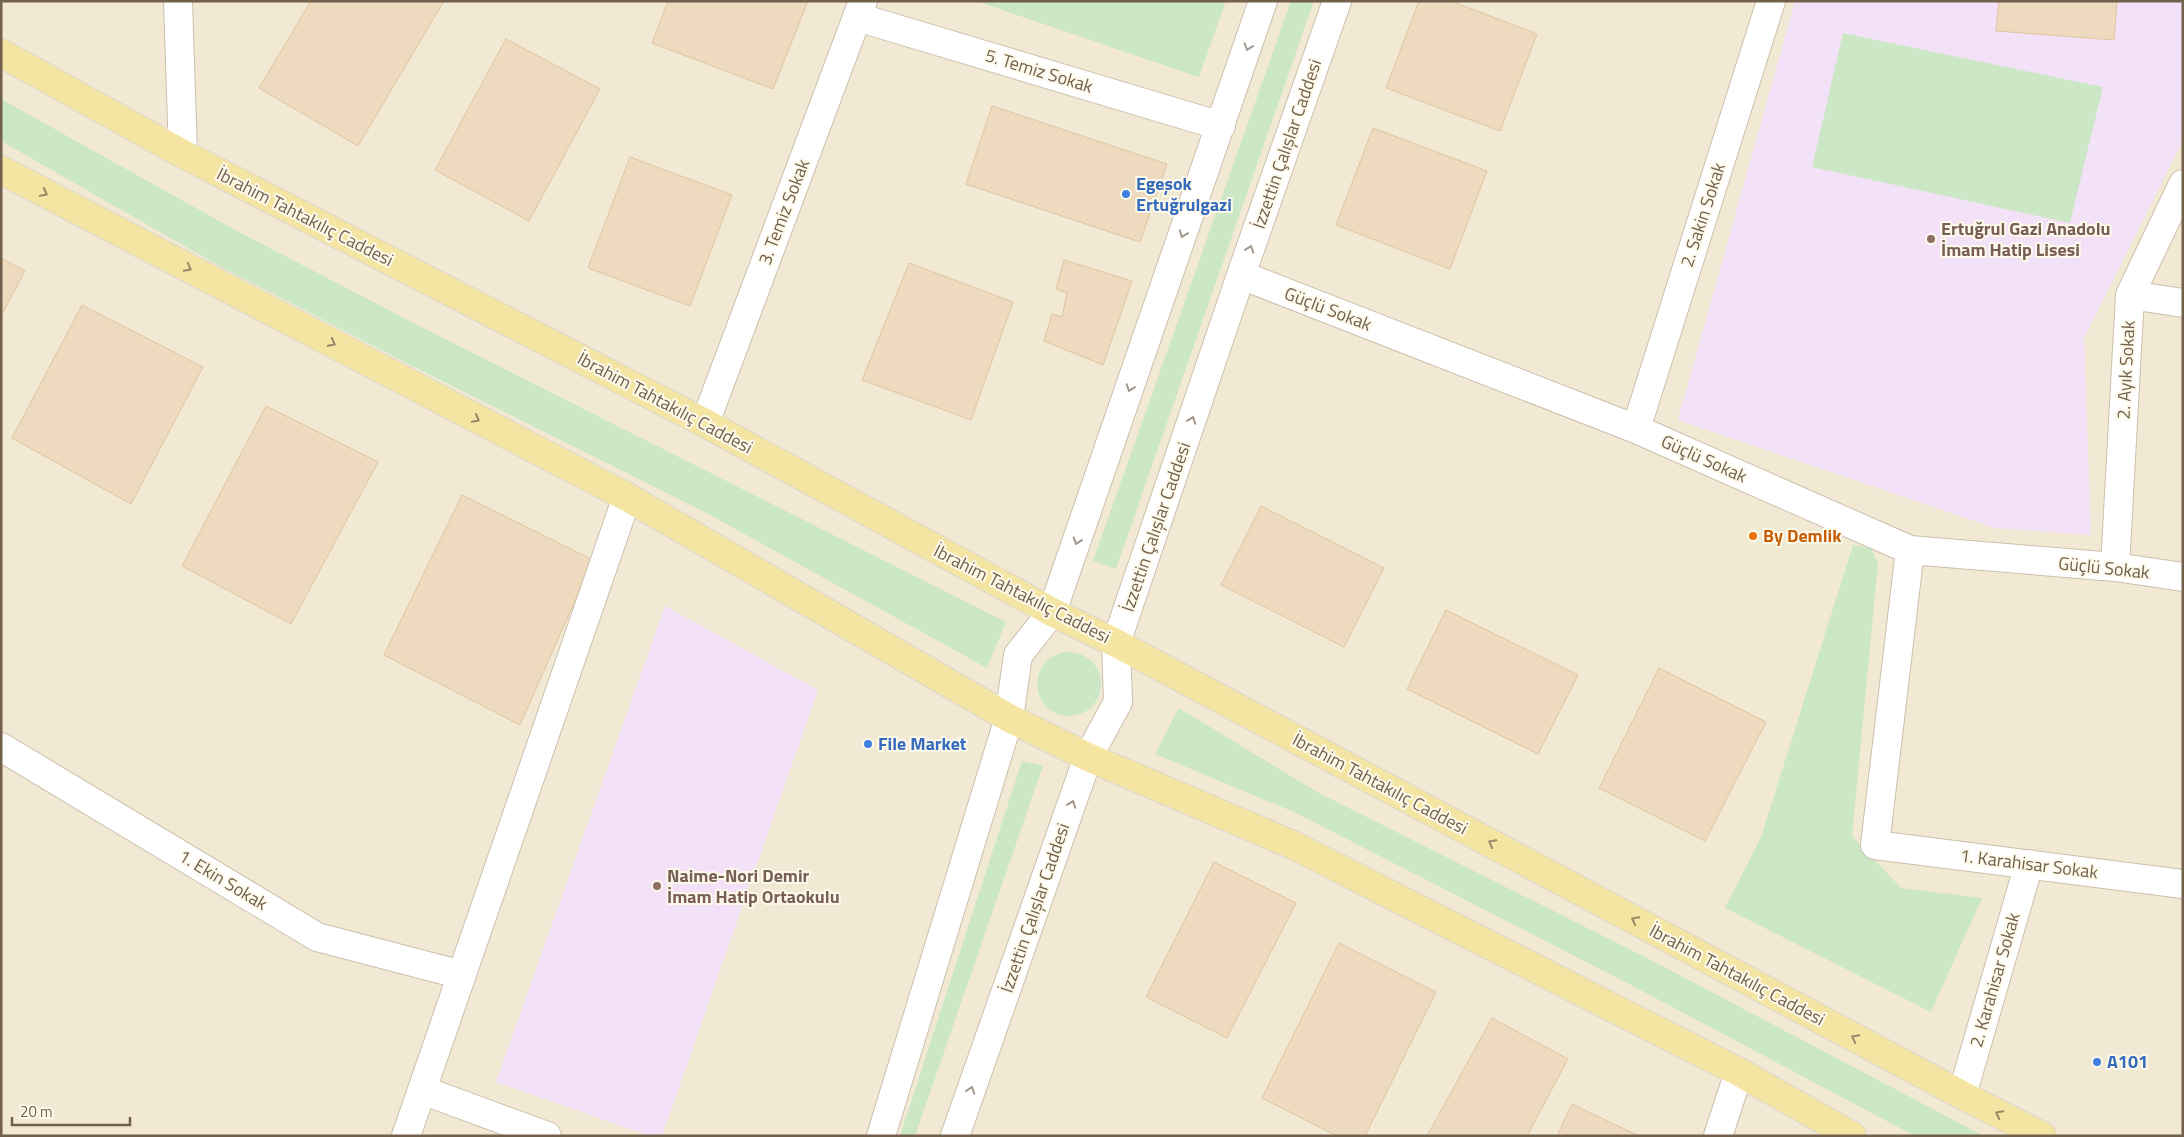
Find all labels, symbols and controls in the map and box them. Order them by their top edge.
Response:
street label: 5. Temiz Sokak [982,41,1097,100]
one-way arrow [1243,43,1253,51]
street label: İzzettin Çalışlar Caddesi [1245,55,1328,232]
street label: 3. Temiz Sokak [751,155,816,269]
street label: 2. Sakin Sokak [1673,159,1732,271]
street label: İbrahim Tahtakılıç Caddesi [212,160,398,273]
place label: Egeşok Ertuğrulgazi [1136,170,1232,218]
one-way arrow [39,187,48,197]
marker: Egeşok Ertuğrulgazi [1120,188,1132,200]
place label: Ertuğrul Gazi Anadolu İmam Hatip Lisesi [1941,215,2111,263]
one-way arrow [1179,229,1189,238]
marker: Ertuğrul Gazi Anadolu İmam Hatip Lisesi [1925,233,1937,245]
one-way arrow [1244,246,1254,254]
one-way arrow [183,262,192,272]
street label: Güçlü Sokak [1281,280,1376,338]
street label: 2. Ayık Sokak [2109,319,2142,420]
one-way arrow [327,337,336,347]
street label: İbrahim Tahtakılıç Caddesi [573,345,758,460]
one-way arrow [1126,383,1136,391]
one-way arrow [471,413,480,423]
one-way arrow [1186,416,1196,424]
street label: Güçlü Sokak [1657,428,1752,490]
street label: İzzettin Çalışlar Caddesi [1114,438,1197,615]
place label: By Demlik [1763,522,1842,549]
marker: By Demlik [1747,530,1759,542]
one-way arrow [1073,536,1083,545]
street label: İbrahim Tahtakılıç Caddesi [929,537,1115,650]
street label: Güçlü Sokak [2057,549,2151,586]
street label: İbrahim Tahtakılıç Caddesi [1288,726,1473,841]
place label: File Market [878,730,967,757]
marker: File Market [862,738,874,750]
one-way arrow [1066,801,1076,809]
street label: İzzettin Çalışlar Caddesi [993,819,1076,996]
one-way arrow [1488,839,1497,849]
street label: 1. Ekin Sokak [174,842,273,917]
street label: 1. Karahisar Sokak [1958,842,2100,885]
place label: Naime-Nori Demir İmam Hatip Ortaokulu [667,862,840,910]
marker: Naime-Nori Demir İmam Hatip Ortaokulu [651,880,663,892]
street label: 2. Karahisar Sokak [1962,909,2027,1050]
one-way arrow [1631,916,1640,926]
street label: İbrahim Tahtakılıç Caddesi [1645,917,1830,1032]
one-way arrow [1852,1034,1861,1044]
place label: A101 [2107,1048,2148,1075]
marker: A101 [2091,1056,2103,1068]
one-way arrow [965,1086,975,1095]
scale bar [12,1094,130,1126]
text: 20 m [20,1100,53,1123]
one-way arrow [1995,1110,2004,1120]

